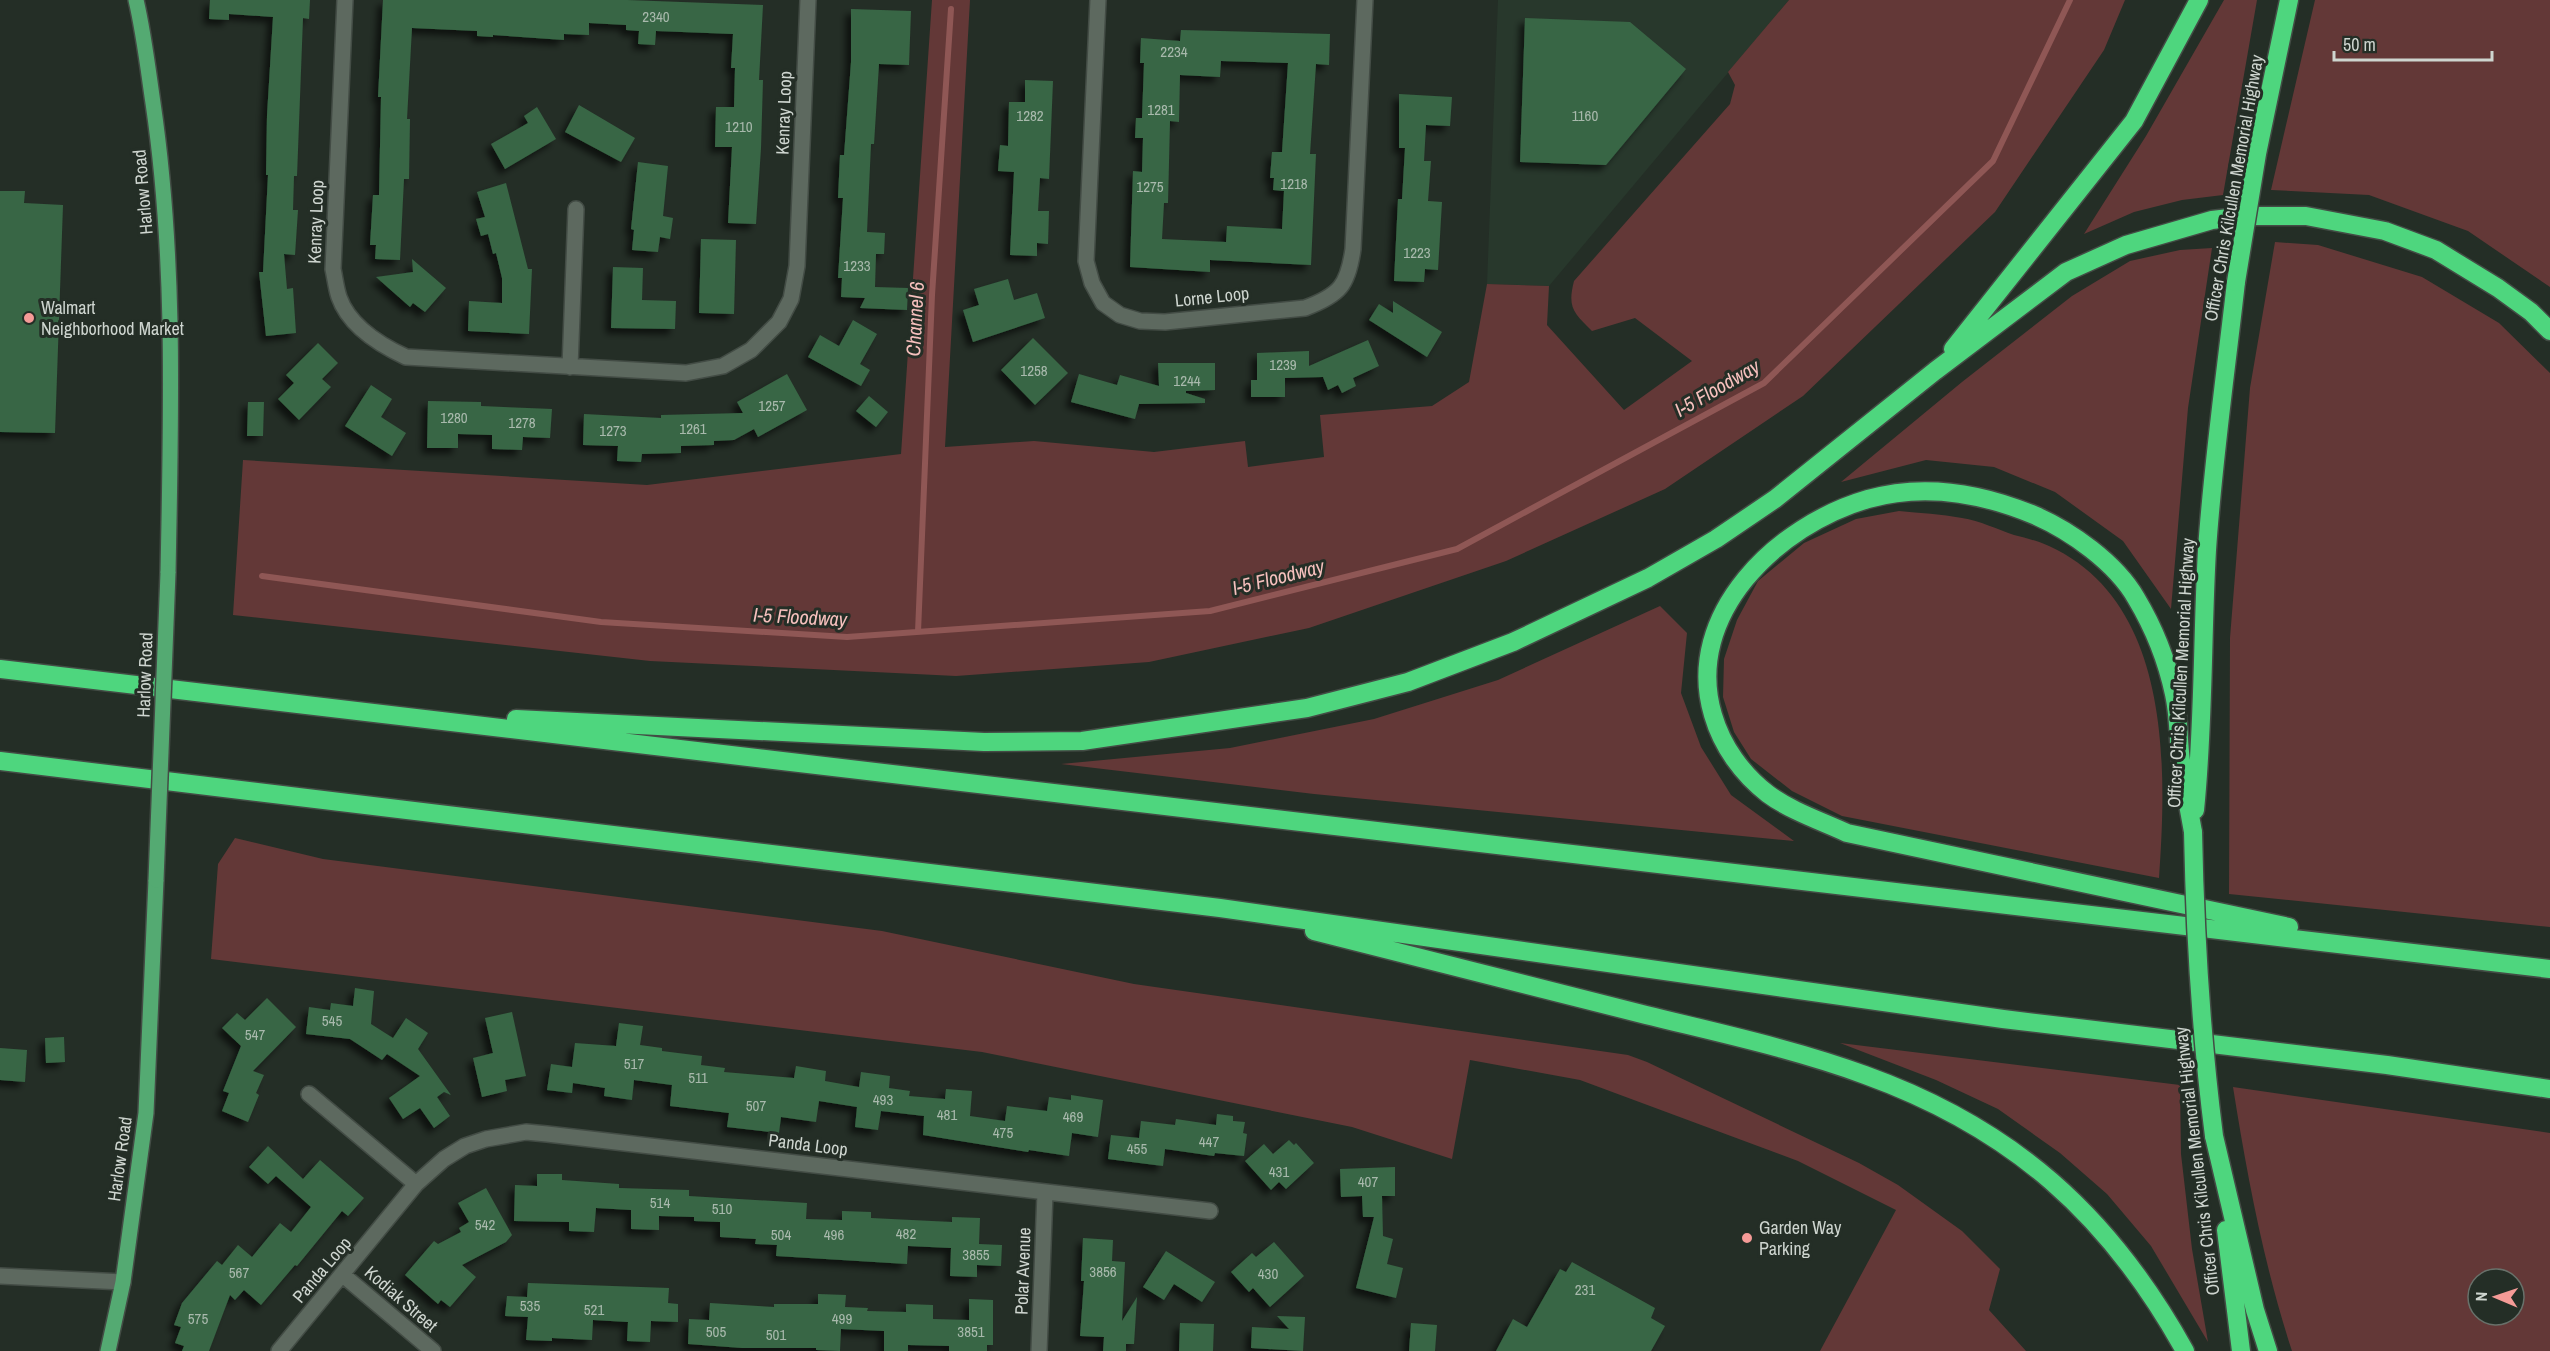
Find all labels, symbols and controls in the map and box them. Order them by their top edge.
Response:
house number: 2340 [642,6,670,27]
scale bar [2334,24,2492,62]
text: 50 m [2343,32,2376,57]
house number: 2234 [1160,41,1188,62]
street label: Officer Chris Kilcullen Memorial Highway [2198,52,2269,323]
street label: Kenray Loop [770,71,797,155]
house number: 1281 [1147,99,1175,120]
house number: 1282 [1016,105,1044,126]
house number: 1160 [1572,105,1598,126]
house number: 1210 [725,116,753,137]
street label: Harlow Road [126,148,159,236]
house number: 1218 [1280,173,1308,194]
house number: 1275 [1136,176,1164,197]
street label: Kenray Loop [302,180,329,264]
house number: 1223 [1403,242,1431,263]
house number: 1233 [843,255,871,276]
street label: Lorne Loop [1174,280,1250,313]
water label: Channel 6 [899,281,930,357]
place label: Walmart Neighborhood Market [41,295,184,341]
marker: Walmart Neighborhood Market [22,311,36,325]
water label: I-5 Floodway [1669,352,1765,423]
house number: 1239 [1269,354,1297,375]
house number: 1258 [1020,360,1048,381]
house number: 1244 [1173,370,1201,391]
house number: 1257 [758,395,786,416]
house number: 1280 [440,407,468,428]
house number: 1278 [508,412,536,433]
house number: 1261 [679,418,707,439]
house number: 1273 [599,420,627,441]
street label: Officer Chris Kilcullen Memorial Highway [2161,537,2200,809]
water label: I-5 Floodway [1229,552,1327,601]
water label: I-5 Floodway [752,601,848,632]
street label: Harlow Road [131,632,158,718]
house number: 545 [322,1010,342,1031]
house number: 547 [245,1024,265,1045]
street label: Officer Chris Kilcullen Memorial Highway [2168,1025,2225,1297]
house number: 517 [624,1053,644,1074]
house number: 511 [688,1067,708,1088]
house number: 493 [873,1089,893,1110]
house number: 507 [746,1095,766,1116]
house number: 481 [937,1104,957,1125]
house number: 469 [1063,1106,1083,1127]
street label: Harlow Road [101,1115,138,1203]
house number: 475 [993,1122,1013,1143]
street label: Panda Loop [767,1127,849,1162]
house number: 447 [1199,1131,1219,1152]
house number: 455 [1127,1138,1147,1159]
house number: 431 [1269,1161,1289,1182]
house number: 407 [1358,1171,1378,1192]
house number: 514 [650,1192,670,1213]
house number: 510 [712,1198,732,1219]
house number: 542 [475,1214,495,1235]
place label: Garden Way Parking [1759,1215,1842,1261]
house number: 482 [896,1223,916,1244]
house number: 504 [771,1224,791,1245]
house number: 496 [824,1224,844,1245]
street label: Polar Avenue [1008,1227,1037,1315]
street label: Panda Loop [286,1231,357,1308]
marker: Garden Way Parking [1740,1231,1754,1245]
house number: 3855 [962,1244,990,1265]
street label: Kodiak Street [359,1260,443,1337]
house number: 3856 [1089,1261,1117,1282]
house number: 567 [229,1262,249,1283]
house number: 430 [1258,1263,1278,1284]
north arrow [2466,1267,2526,1327]
house number: 231 [1575,1279,1595,1300]
text: N [2470,1291,2492,1302]
house number: 535 [520,1295,540,1316]
house number: 521 [584,1299,604,1320]
house number: 575 [188,1308,208,1329]
house number: 499 [832,1308,852,1329]
house number: 505 [706,1321,726,1342]
house number: 3851 [957,1321,985,1342]
house number: 501 [766,1324,786,1345]

